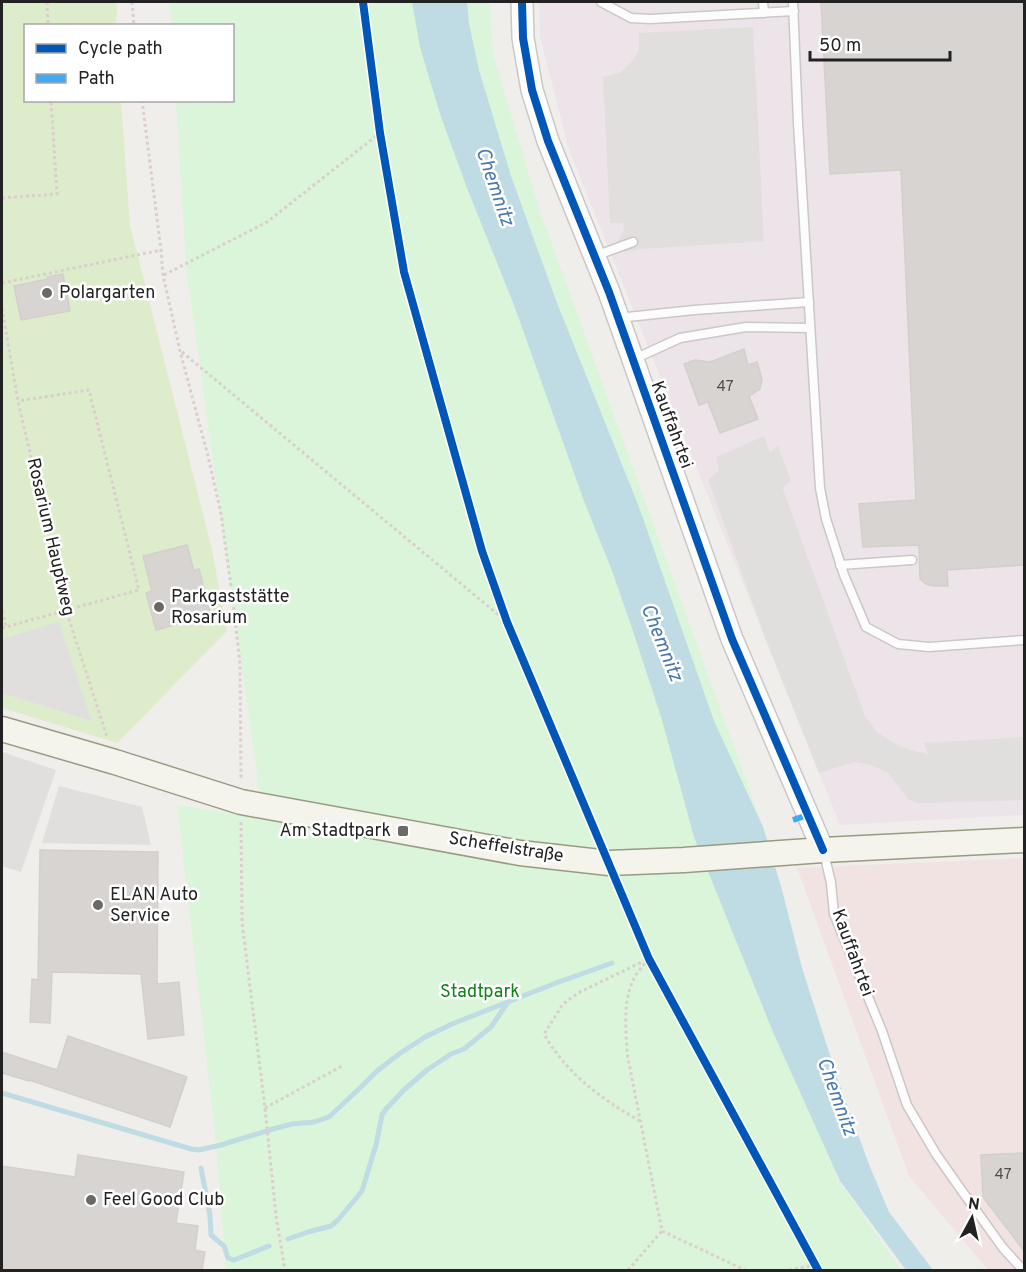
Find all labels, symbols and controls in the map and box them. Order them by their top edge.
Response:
legend [24,24,234,102]
scale bar [810,24,950,62]
text: 50 m [819,35,861,58]
text: Cycle path [78,38,163,61]
text: Path [78,68,115,91]
water label: Chemnitz [468,144,520,231]
place label: Polargarten [59,282,155,305]
marker: Polargarten [40,286,54,300]
street label: Kauffahrtei [645,378,697,472]
house number: 47 [717,378,734,397]
street label: Rosarium Hauptweg [21,456,79,618]
place label: Parkgaststätte Rosarium [171,586,289,630]
marker: Parkgaststätte Rosarium [152,600,166,614]
water label: Chemnitz [634,600,689,687]
place label: Am Stadtpark [280,820,391,843]
marker: Am Stadtpark [396,824,410,838]
street label: Scheffelstraße [447,828,565,868]
place label: ELAN Auto Service [110,884,198,928]
marker: ELAN Auto Service [91,898,105,912]
street label: Kauffahrtei [826,906,878,1000]
park label: Stadtpark [440,981,520,1004]
water label: Chemnitz [810,1054,863,1141]
house number: 47 [995,1166,1012,1185]
north arrow [942,1188,1002,1248]
place label: Feel Good Club [103,1189,224,1212]
marker: Feel Good Club [84,1193,98,1207]
text: N [967,1194,981,1216]

